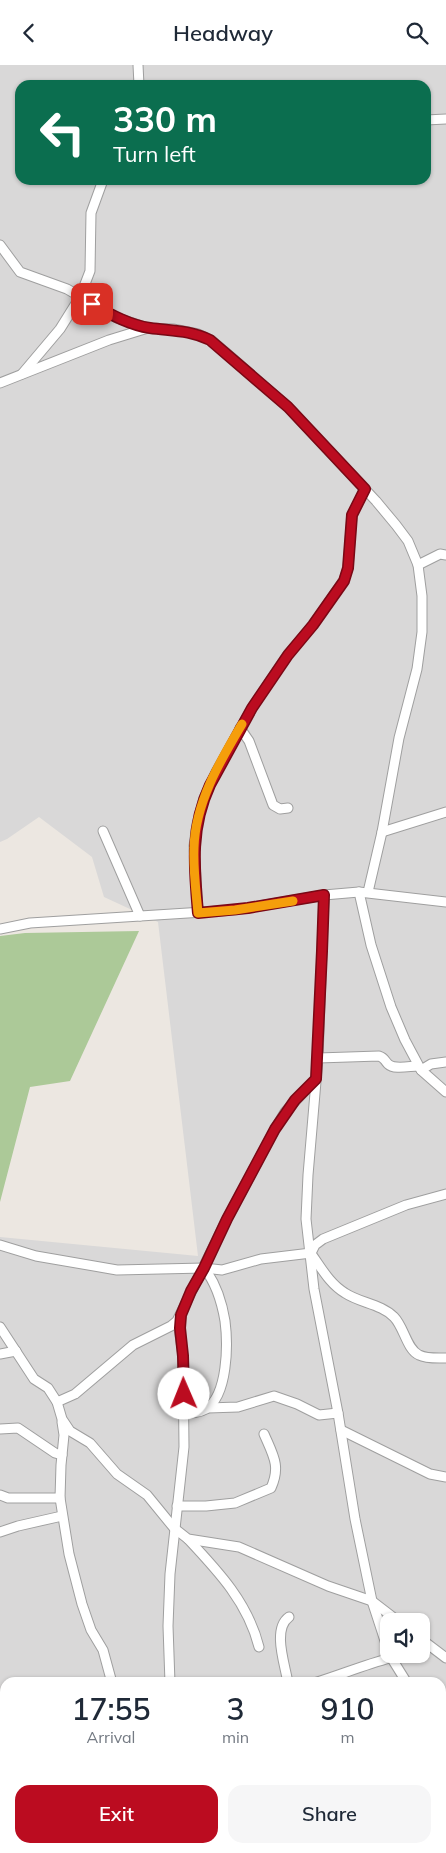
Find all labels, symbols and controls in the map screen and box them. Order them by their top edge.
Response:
icon: back [15,19,43,47]
text: Headway [173,19,273,47]
icon: search [403,19,431,47]
text: 330 m [113,97,217,141]
icon: left [30,100,95,165]
text: Turn left [113,140,196,168]
pin [71,283,113,325]
icon: arrive [78,290,106,318]
position arrow [157,1367,209,1419]
map controls [380,1613,430,1663]
button: sound [380,1613,430,1663]
text: 17:55 [71,1690,151,1728]
text: 3 [227,1690,245,1728]
text: 910 [321,1690,375,1728]
text: Arrival [87,1727,135,1747]
text: min [222,1727,249,1747]
text: m [341,1727,355,1747]
button: Exit [15,1785,218,1843]
button: Share [228,1785,431,1843]

